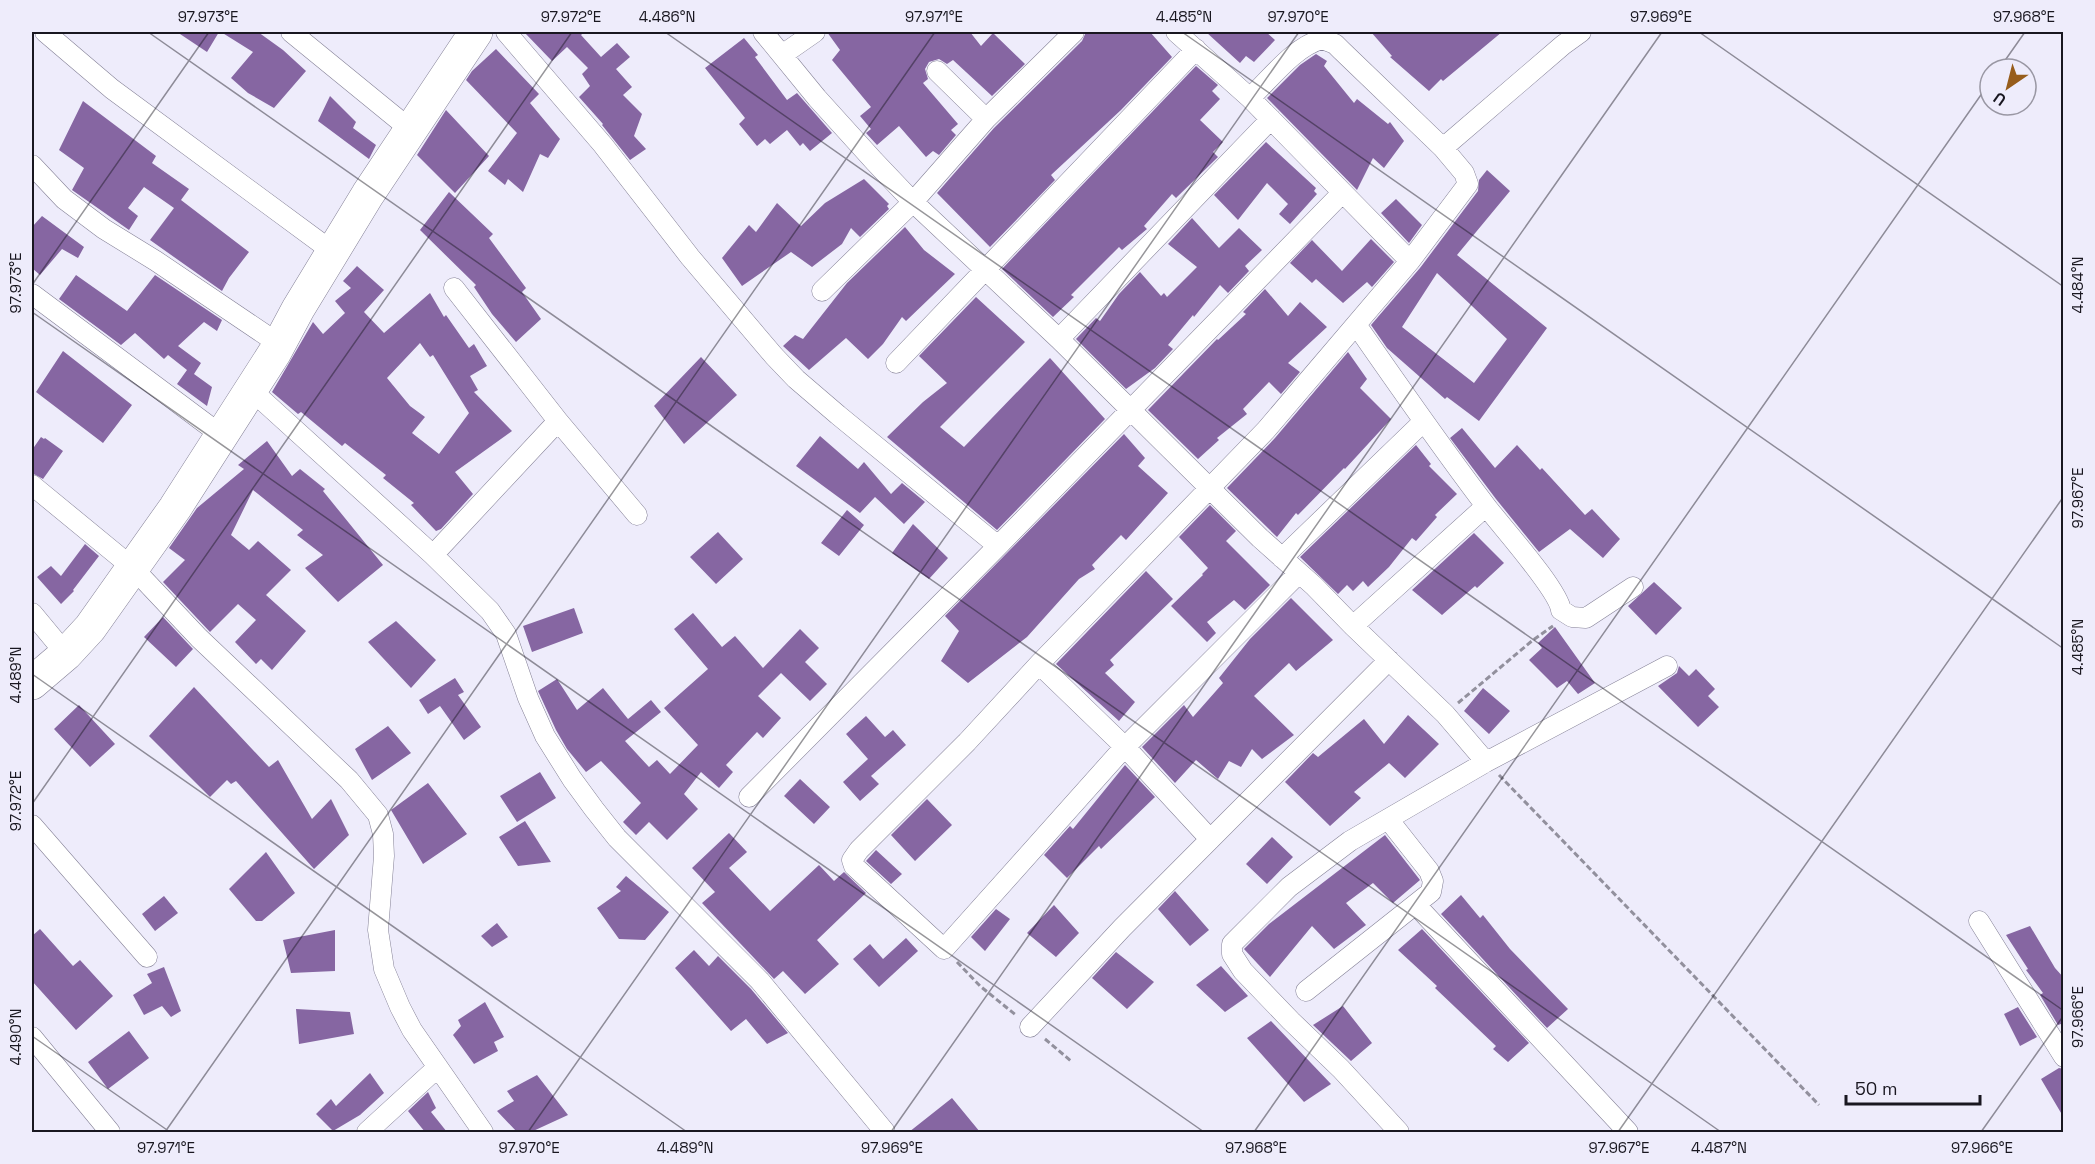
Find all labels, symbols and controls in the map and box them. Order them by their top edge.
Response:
text: 97.973°E [178,7,238,26]
text: 97.972°E [541,7,601,26]
text: 4.486°N [639,7,695,26]
text: 97.971°E [905,7,963,26]
text: 4.485°N [1156,7,1212,26]
text: 97.970°E [1267,7,1329,26]
text: 97.969°E [1630,7,1692,26]
text: 97.968°E [1993,7,2055,26]
north arrow [1978,57,2038,117]
text: U [1989,87,2010,111]
text: 97.973°E [6,253,25,313]
text: 4.484°N [2068,257,2087,313]
text: 97.967°E [2068,468,2087,528]
text: 4.485°N [2068,619,2087,675]
text: 4.489°N [6,647,25,703]
text: 97.972°E [6,771,25,831]
text: 97.966°E [2068,986,2087,1048]
text: 4.490°N [6,1008,25,1066]
scale bar [1846,1068,1980,1106]
text: 50 m [1855,1077,1897,1100]
text: 97.971°E [137,1138,195,1157]
text: 97.970°E [498,1138,560,1157]
text: 4.489°N [657,1138,713,1157]
text: 97.969°E [861,1138,923,1157]
text: 97.968°E [1225,1138,1287,1157]
text: 97.967°E [1589,1138,1649,1157]
text: 4.487°N [1691,1138,1747,1157]
text: 97.966°E [1951,1138,2013,1157]

